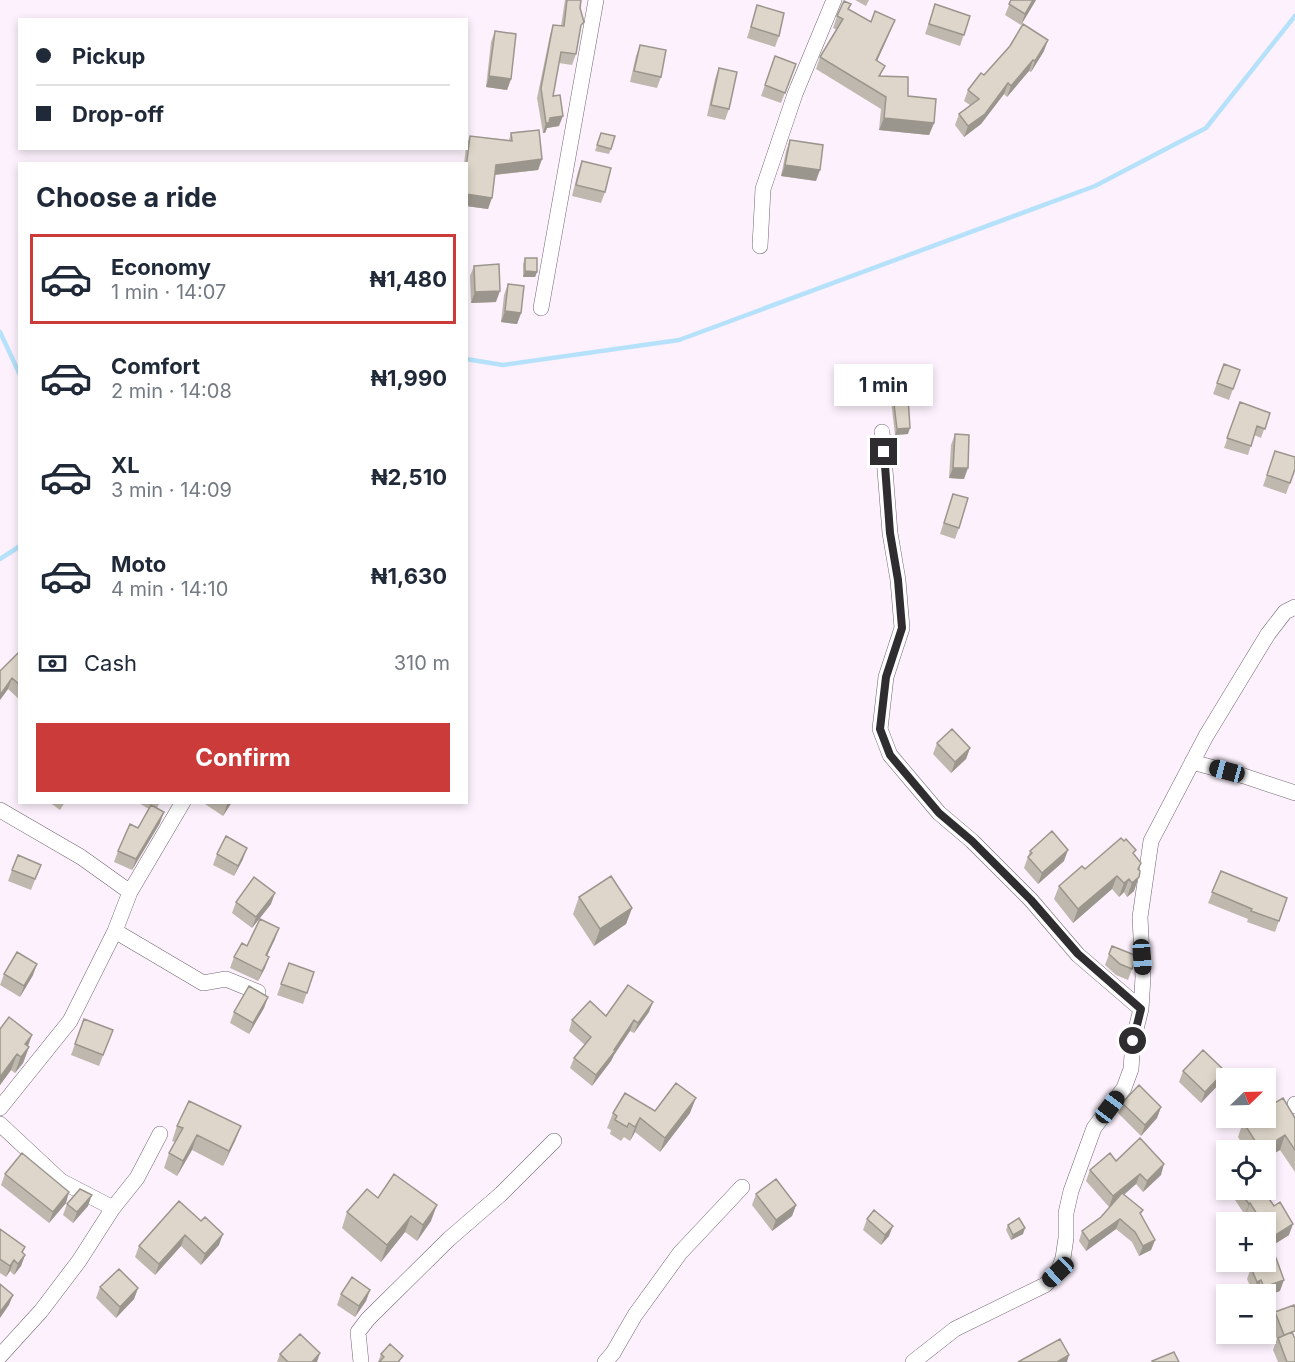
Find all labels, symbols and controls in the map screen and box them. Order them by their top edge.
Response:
text: Pickup [72,43,146,69]
text: Drop-off [72,101,164,127]
text: Choose a ride [36,181,217,214]
icon: car [39,252,93,306]
text: Economy [111,254,211,280]
text: ₦1,480 [369,266,447,292]
text: 1 min · 14:07 [111,280,226,304]
icon: car [39,351,93,405]
text: Comfort [111,353,200,379]
text: ₦1,990 [370,365,447,391]
callout: 1 min [834,365,934,407]
text: 1 min [859,373,908,397]
text: 2 min · 14:08 [111,379,232,403]
route end [870,438,897,465]
icon: car [39,450,93,504]
text: XL [111,452,140,478]
text: ₦2,510 [371,464,447,490]
text: 3 min · 14:09 [111,478,232,502]
icon: car [39,549,93,603]
text: Moto [111,551,166,577]
text: ₦1,630 [371,563,447,589]
text: 4 min · 14:10 [111,577,228,601]
icon: cash [36,647,69,680]
text: Cash [84,650,137,676]
text: 310 m [394,651,450,675]
button: Confirm [36,723,450,792]
car [1207,758,1247,784]
car [1132,938,1152,976]
route start [1119,1027,1146,1054]
north arrow [1216,1068,1276,1128]
map controls [1216,1068,1276,1344]
car [1092,1087,1128,1127]
button: locate [1216,1140,1276,1200]
button: + [1216,1212,1276,1272]
car [1039,1253,1077,1291]
button: − [1216,1284,1276,1344]

